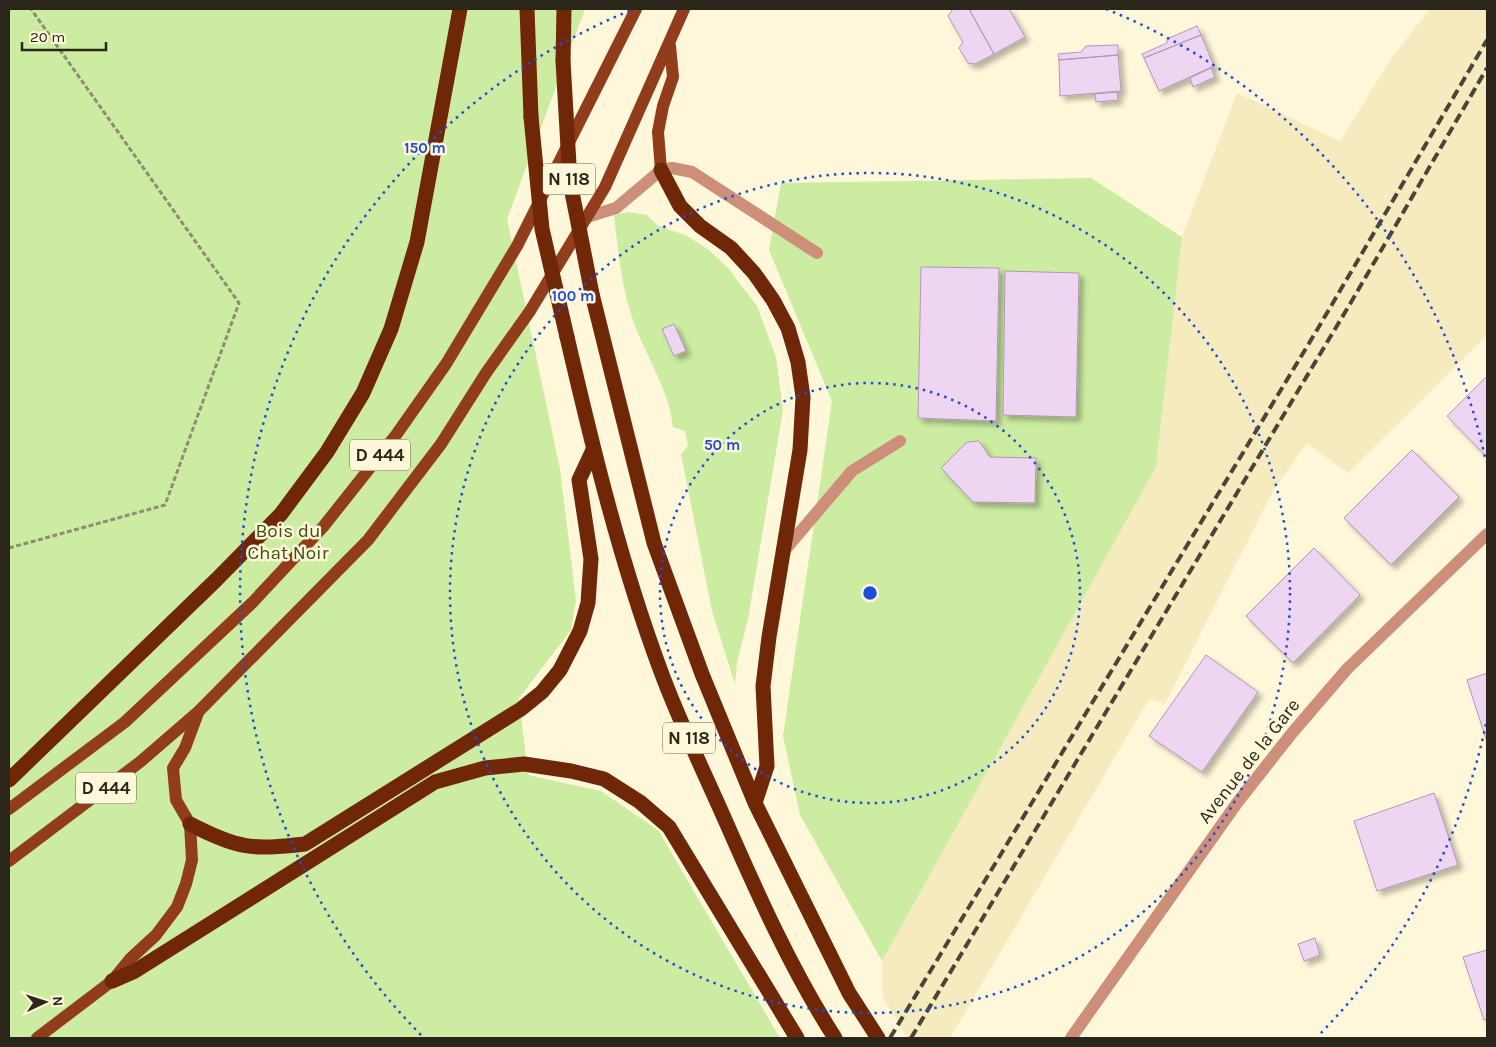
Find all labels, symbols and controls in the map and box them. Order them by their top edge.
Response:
scale bar [22,20,106,52]
text: 20 m [30,28,65,46]
text: 150 m [404,139,446,157]
road number: N 118 [543,163,595,194]
text: 100 m [552,287,594,305]
text: 50 m [704,436,740,454]
road number: D 444 [350,440,410,470]
park label: Bois du Chat Noir [247,520,329,564]
centre of rings [861,584,879,602]
street label: Avenue de la Gare [1193,694,1305,828]
road number: N 118 [663,722,715,754]
road number: D 444 [76,772,136,804]
north arrow [20,977,70,1027]
text: N [49,996,66,1007]

